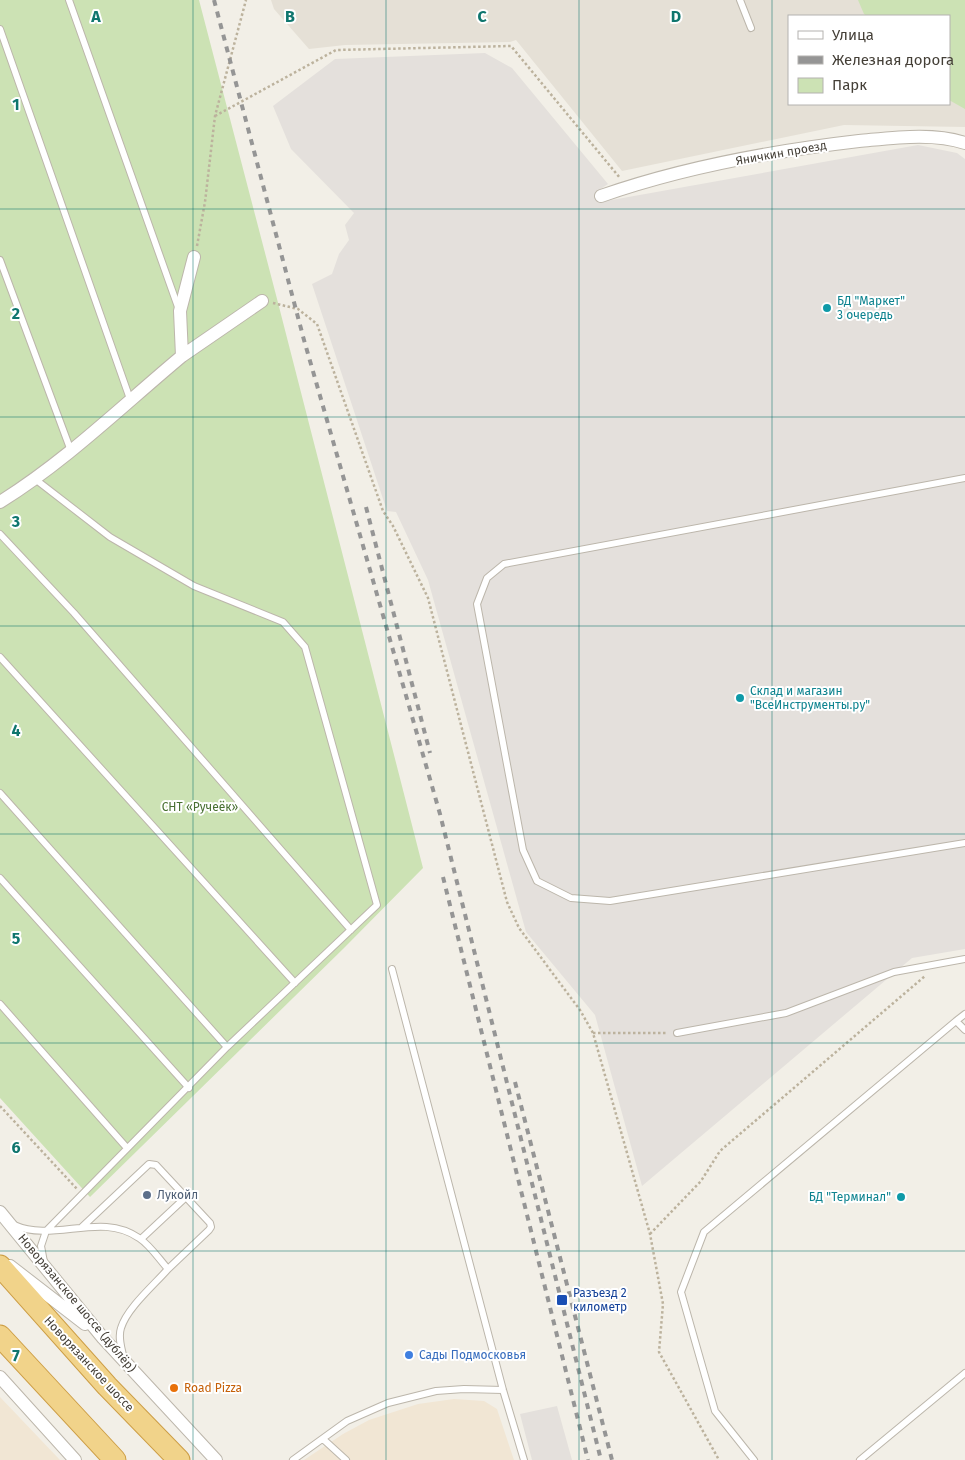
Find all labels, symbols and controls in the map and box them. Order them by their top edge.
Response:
text: A [90,7,101,26]
text: B [285,7,295,26]
text: C [477,7,487,26]
text: D [671,7,681,26]
legend [788,15,950,105]
text: Улица [832,26,874,44]
text: Железная дорога [832,51,954,69]
text: Парк [832,76,867,94]
text: 1 [12,95,20,114]
street label: Яничкин проезд [734,138,828,168]
place label: БД "Маркет" 3 очередь [837,294,905,322]
marker: БД "Маркет" 3 очередь [821,302,833,314]
text: 2 [12,304,20,323]
text: 3 [11,512,20,531]
place label: Склад и магазин "ВсеИнструменты.ру" [750,684,870,712]
marker: Склад и магазин "ВсеИнструменты.ру" [734,692,746,704]
text: 4 [11,721,21,740]
park label: СНТ «Ручеёк» [162,800,239,814]
text: 5 [12,929,21,948]
text: 6 [11,1138,21,1157]
place label: Лукойл [157,1188,198,1202]
marker: Лукойл [141,1189,153,1201]
place label: БД "Терминал" [809,1190,891,1204]
marker: БД "Терминал" [895,1191,907,1203]
street label: Новорязанское шоссе (дублёр) [15,1231,139,1375]
place label: Разъезд 2 километр [573,1286,627,1314]
marker: Разъезд 2 километр [555,1293,569,1307]
street label: Новорязанское шоссе [41,1313,137,1415]
text: 7 [12,1346,20,1365]
place label: Сады Подмосковья [419,1348,526,1362]
marker: Сады Подмосковья [403,1349,415,1361]
place label: Road Pizza [184,1381,242,1395]
marker: Road Pizza [168,1382,180,1394]

